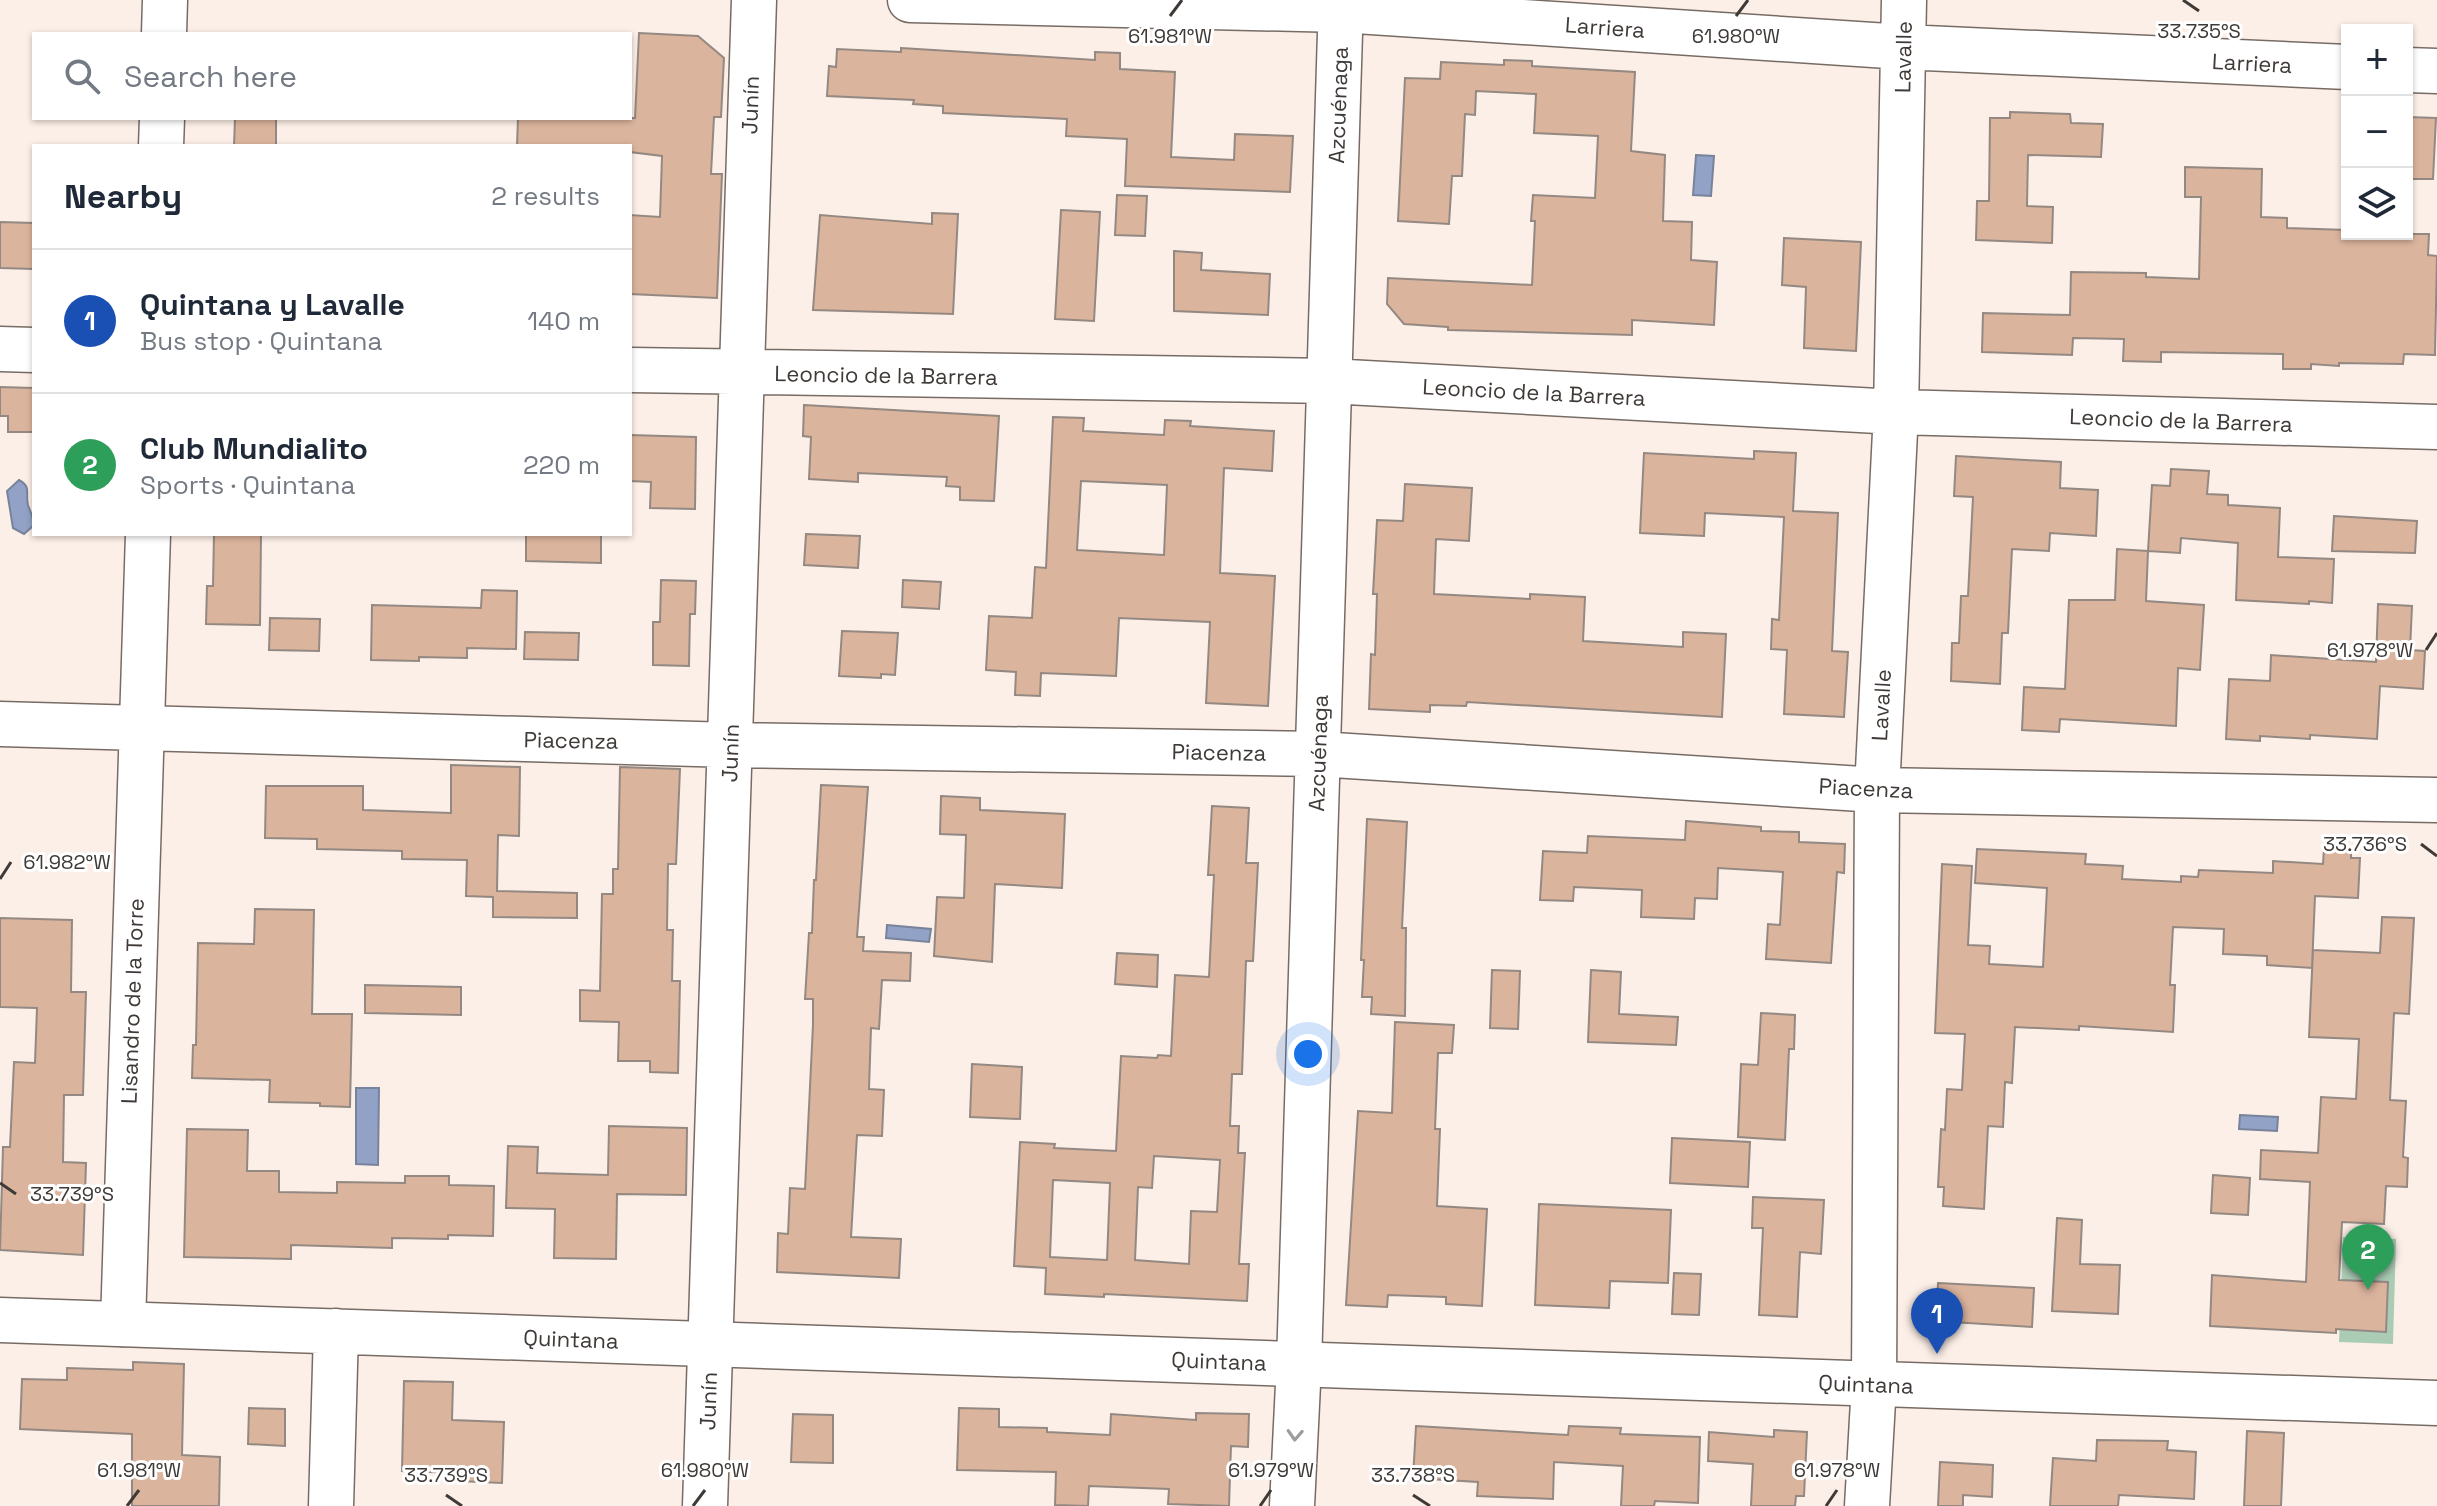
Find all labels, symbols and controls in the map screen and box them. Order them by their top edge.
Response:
street label: Larriera [1564,10,1646,44]
text: 33.735°S [2157,18,2241,44]
street label: Lavalle [1888,21,1918,93]
text: 61.981°W [1128,23,1212,49]
text: 61.980°W [1692,23,1780,49]
map controls [2341,24,2413,240]
button: + [2341,24,2413,96]
search box [32,32,632,120]
street label: Azcuénaga [1322,46,1354,164]
street label: Larriera [2211,47,2293,79]
icon: search [60,54,104,98]
text: Search here [124,57,297,96]
street label: Junín [735,75,765,135]
button: − [2341,96,2413,168]
button: layers [2341,168,2413,240]
text: Nearby [64,175,182,218]
text: 2 results [491,179,600,213]
text: Quintana y Lavalle [140,285,405,324]
text: 1 [84,304,96,338]
text: 140 m [527,304,600,338]
text: Bus stop · Quintana [140,324,382,358]
street label: Leoncio de la Barrera [774,359,998,391]
street label: Leoncio de la Barrera [1422,372,1647,412]
street label: Leoncio de la Barrera [2069,402,2293,438]
text: Club Mundialito [140,429,368,468]
text: 2 [82,448,98,482]
text: 220 m [523,448,600,482]
text: Sports · Quintana [140,468,355,502]
text: 61.978°W [2327,637,2413,663]
street label: Lavalle [1865,668,1897,742]
street label: Azcuénaga [1302,694,1334,812]
street label: Junín [715,723,745,783]
street label: Piacenza [523,725,619,755]
street label: Piacenza [1171,737,1267,767]
street label: Piacenza [1818,772,1914,804]
text: 33.736°S [2323,831,2407,857]
text: 61.982°W [23,849,111,875]
street label: Lisandro de la Torre [114,898,150,1104]
your location [1288,1034,1328,1074]
text: 33.739°S [30,1181,114,1207]
pin: 2 [2342,1224,2394,1290]
pin: 1 [1911,1288,1963,1354]
street label: Quintana [523,1323,620,1355]
street label: Quintana [1171,1345,1268,1377]
street label: Quintana [1818,1368,1915,1400]
street label: Junín [693,1371,723,1431]
one-way arrow [1287,1429,1304,1442]
text: 61.981°W [97,1457,181,1483]
text: 61.980°W [661,1457,749,1483]
text: 61.979°W [1228,1457,1314,1483]
text: 61.978°W [1794,1457,1880,1483]
text: 33.739°S [404,1462,488,1488]
text: 33.738°S [1371,1462,1455,1488]

